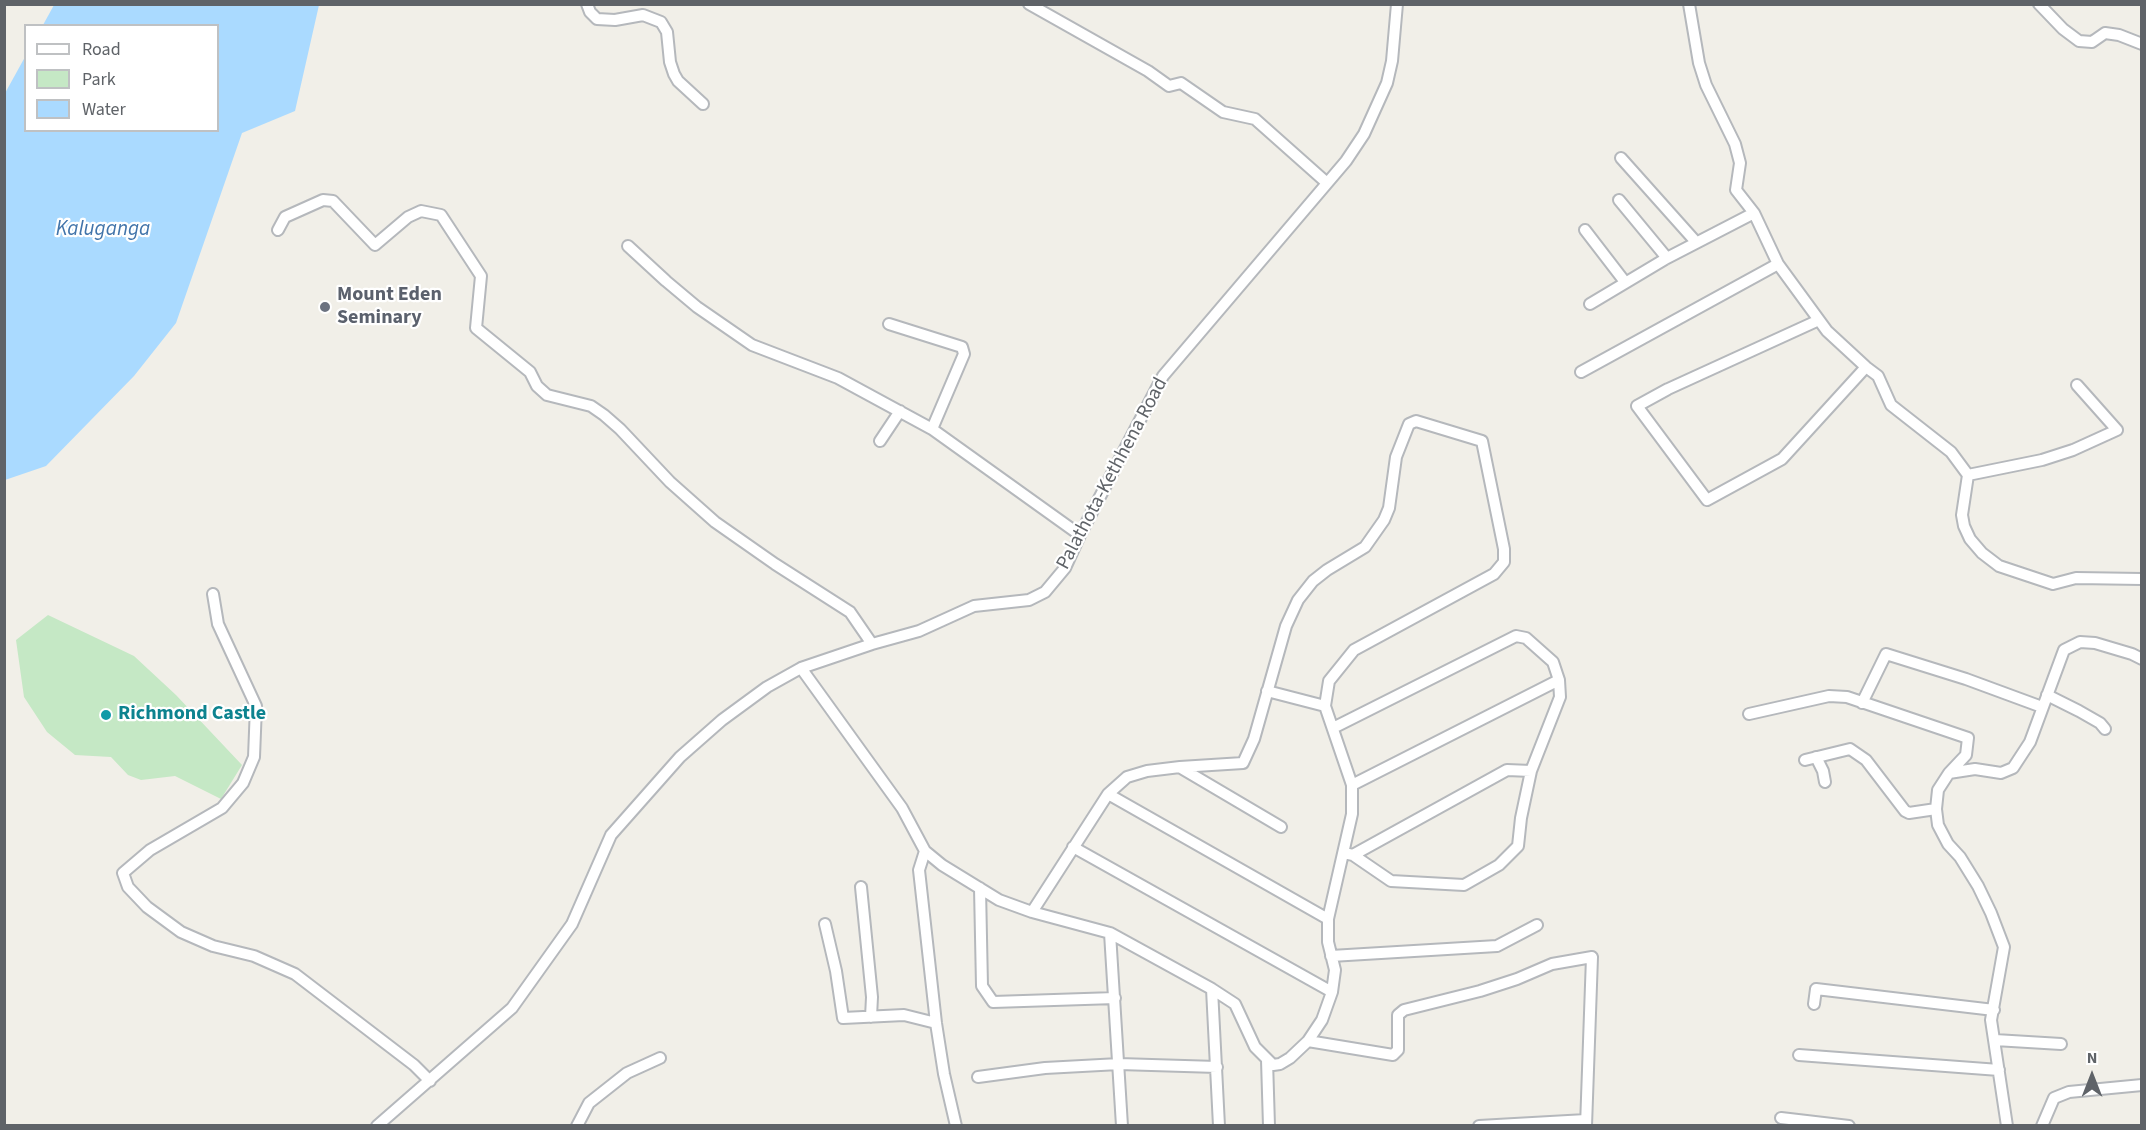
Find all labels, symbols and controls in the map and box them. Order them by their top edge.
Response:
legend [24,24,219,132]
text: Road [82,37,121,62]
text: Park [82,67,116,92]
text: Water [82,97,126,122]
water label: Kaluganga [56,217,150,243]
place label: Mount Eden Seminary [337,284,442,331]
marker: Mount Eden Seminary [318,300,332,314]
street label: Palathota-Kethhena Road [1052,374,1174,574]
place label: Richmond Castle [118,703,266,727]
marker: Richmond Castle [99,708,113,722]
north arrow [2062,1046,2122,1106]
text: N [2087,1047,2097,1069]

